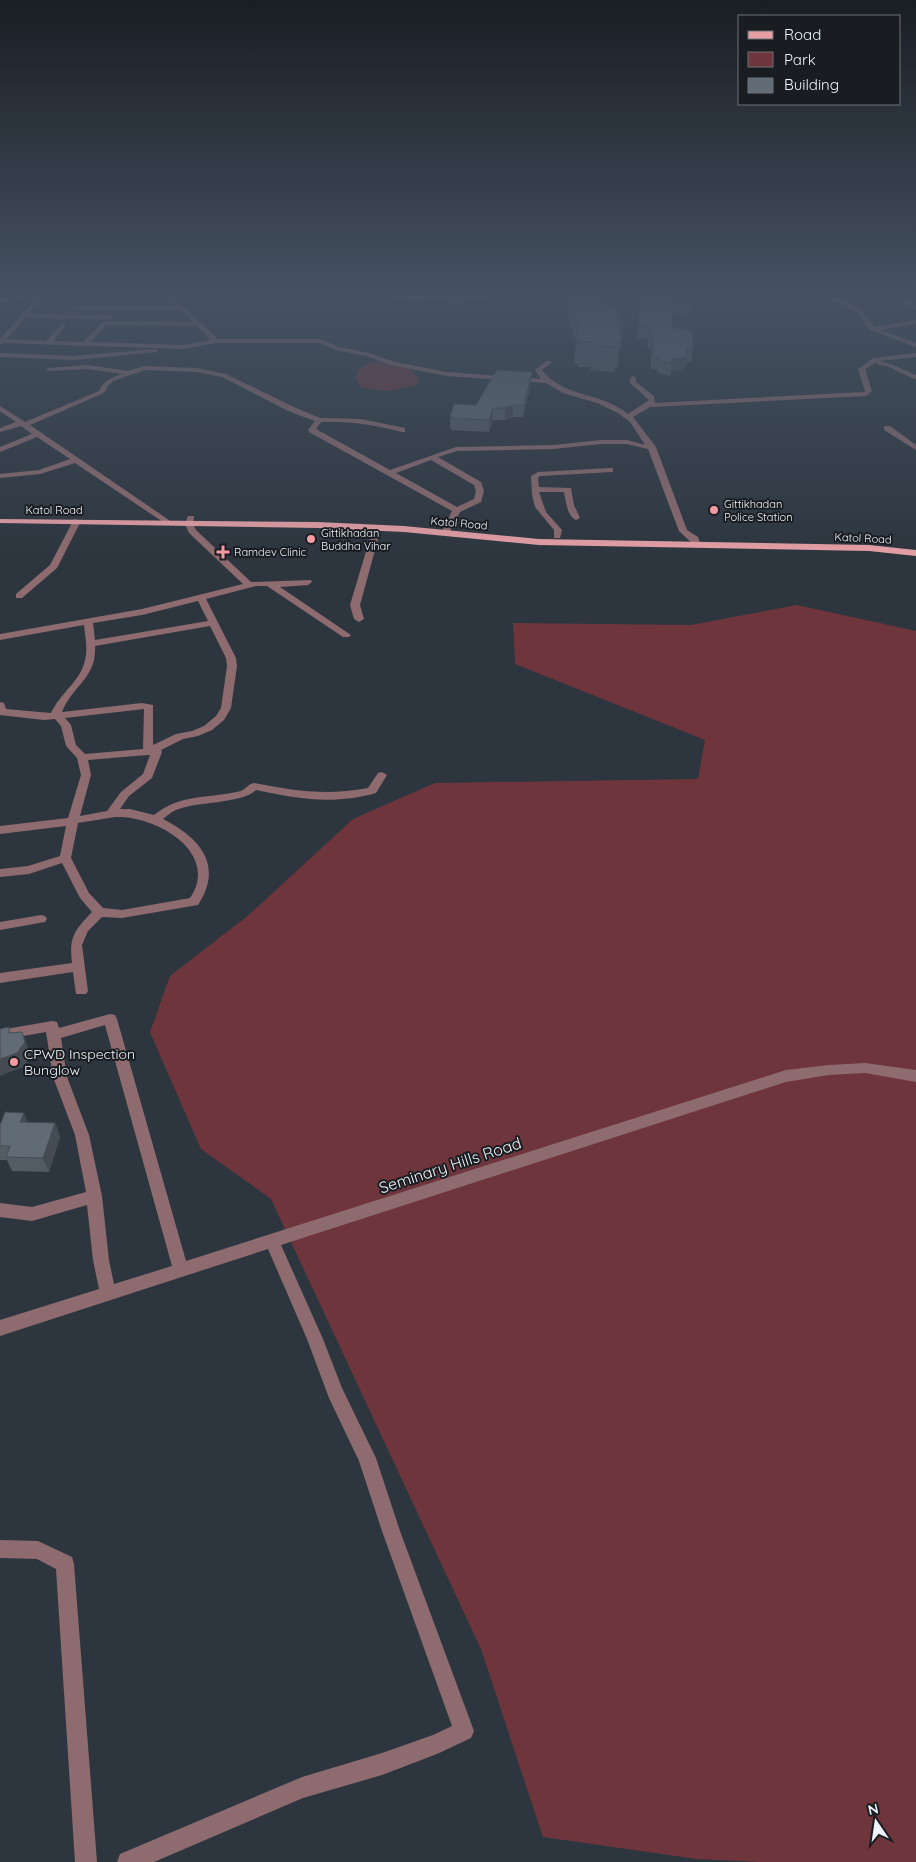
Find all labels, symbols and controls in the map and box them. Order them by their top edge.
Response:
legend [738,15,901,105]
text: Road [784,25,821,44]
text: Park [784,50,816,69]
text: Building [784,75,839,94]
place label: Gittikhadan Police Station [724,497,793,524]
street label: Katol Road [25,503,83,517]
marker: Gittikhadan Police Station [708,504,720,516]
street label: Katol Road [430,514,488,532]
place label: Gittikhadan Buddha Vihar [321,526,391,553]
street label: Katol Road [834,530,892,546]
marker: Gittikhadan Buddha Vihar [305,533,317,545]
marker: Ramdev Clinic [216,545,230,559]
place label: Ramdev Clinic [234,545,307,559]
place label: CPWD Inspection Bunglow [24,1045,135,1079]
marker: CPWD Inspection Bunglow [8,1056,20,1068]
street label: Seminary Hills Road [376,1133,524,1197]
north arrow [851,1797,901,1847]
text: N [866,1799,880,1819]

